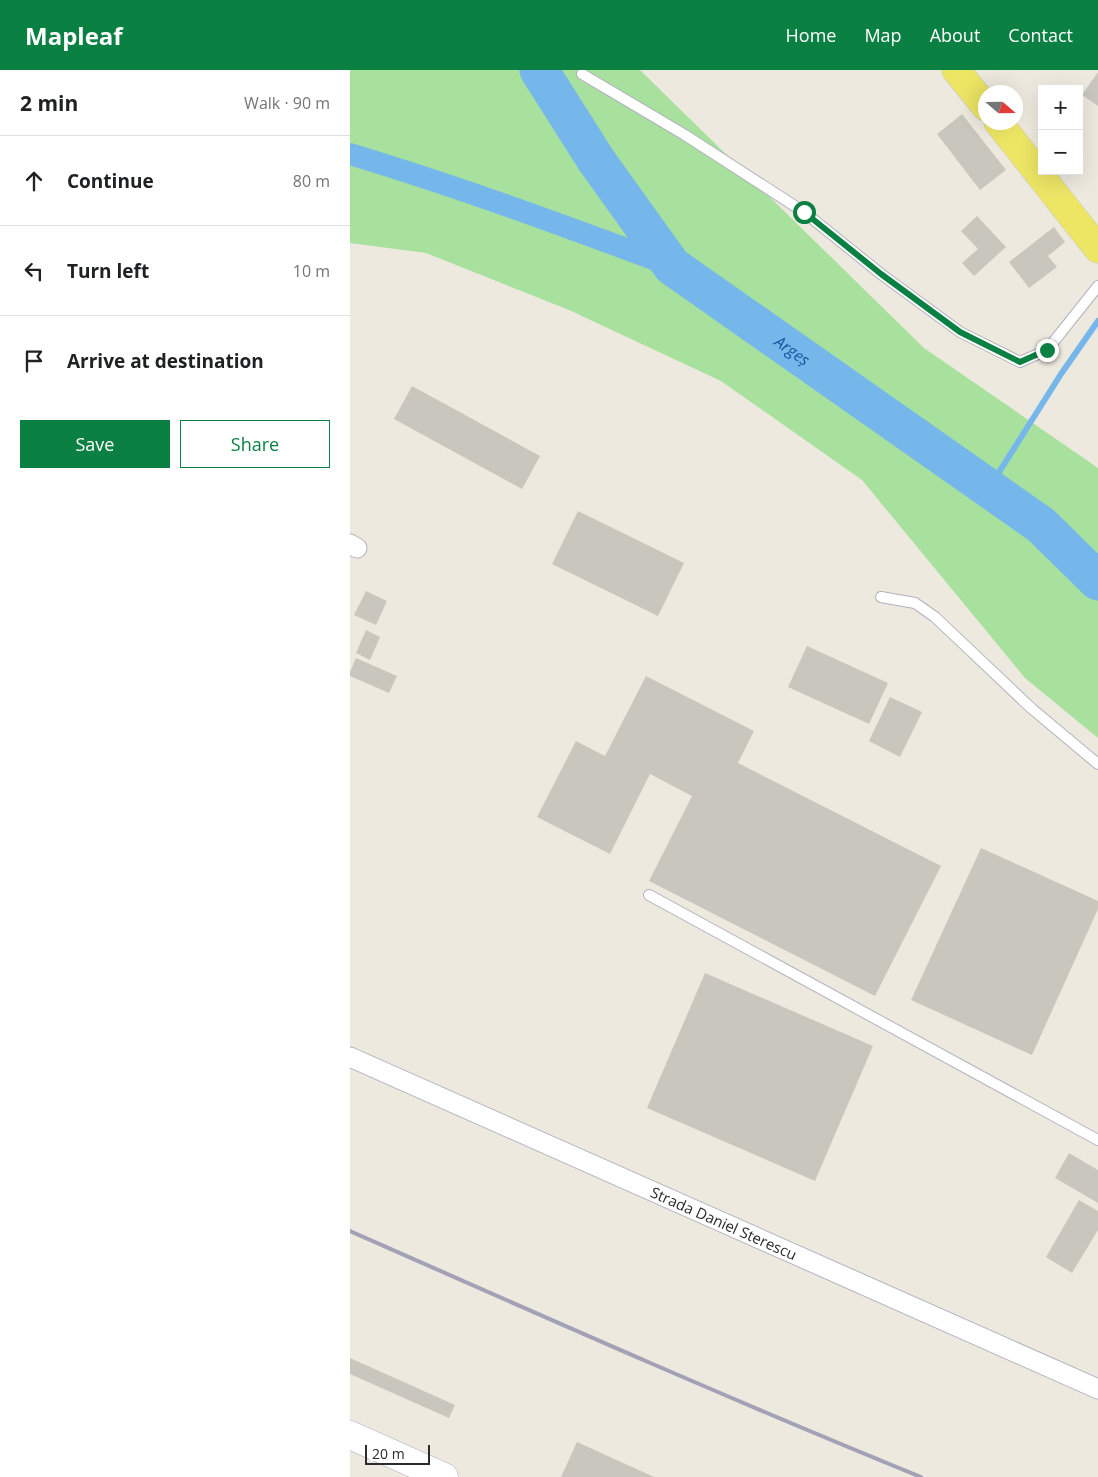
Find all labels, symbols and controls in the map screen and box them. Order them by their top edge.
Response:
text: Mapleaf [25,19,123,52]
text: Home [786,23,836,47]
text: Map [864,23,902,47]
text: About [930,23,980,47]
text: Contact [1008,23,1073,47]
north arrow [978,85,1023,130]
map controls [1038,85,1083,175]
button: + [1038,85,1083,130]
text: 2 min [20,89,78,117]
text: Walk · 90 m [244,92,330,114]
button: − [1038,130,1083,175]
icon: ahead [20,167,48,195]
text: Continue [67,168,154,194]
text: 80 m [293,170,330,192]
route start [793,201,816,224]
icon: left [20,257,48,285]
text: Turn left [67,258,149,284]
text: 10 m [293,260,330,282]
water label: Argeș [769,330,814,371]
route end [1036,339,1059,362]
icon: arrive [20,347,48,375]
text: Arrive at destination [67,348,264,374]
button: Save [20,420,170,468]
button: Share [180,420,330,468]
street label: Strada Daniel Sterescu [648,1182,800,1264]
scale bar [365,1442,430,1465]
text: 20 m [372,1444,405,1463]

